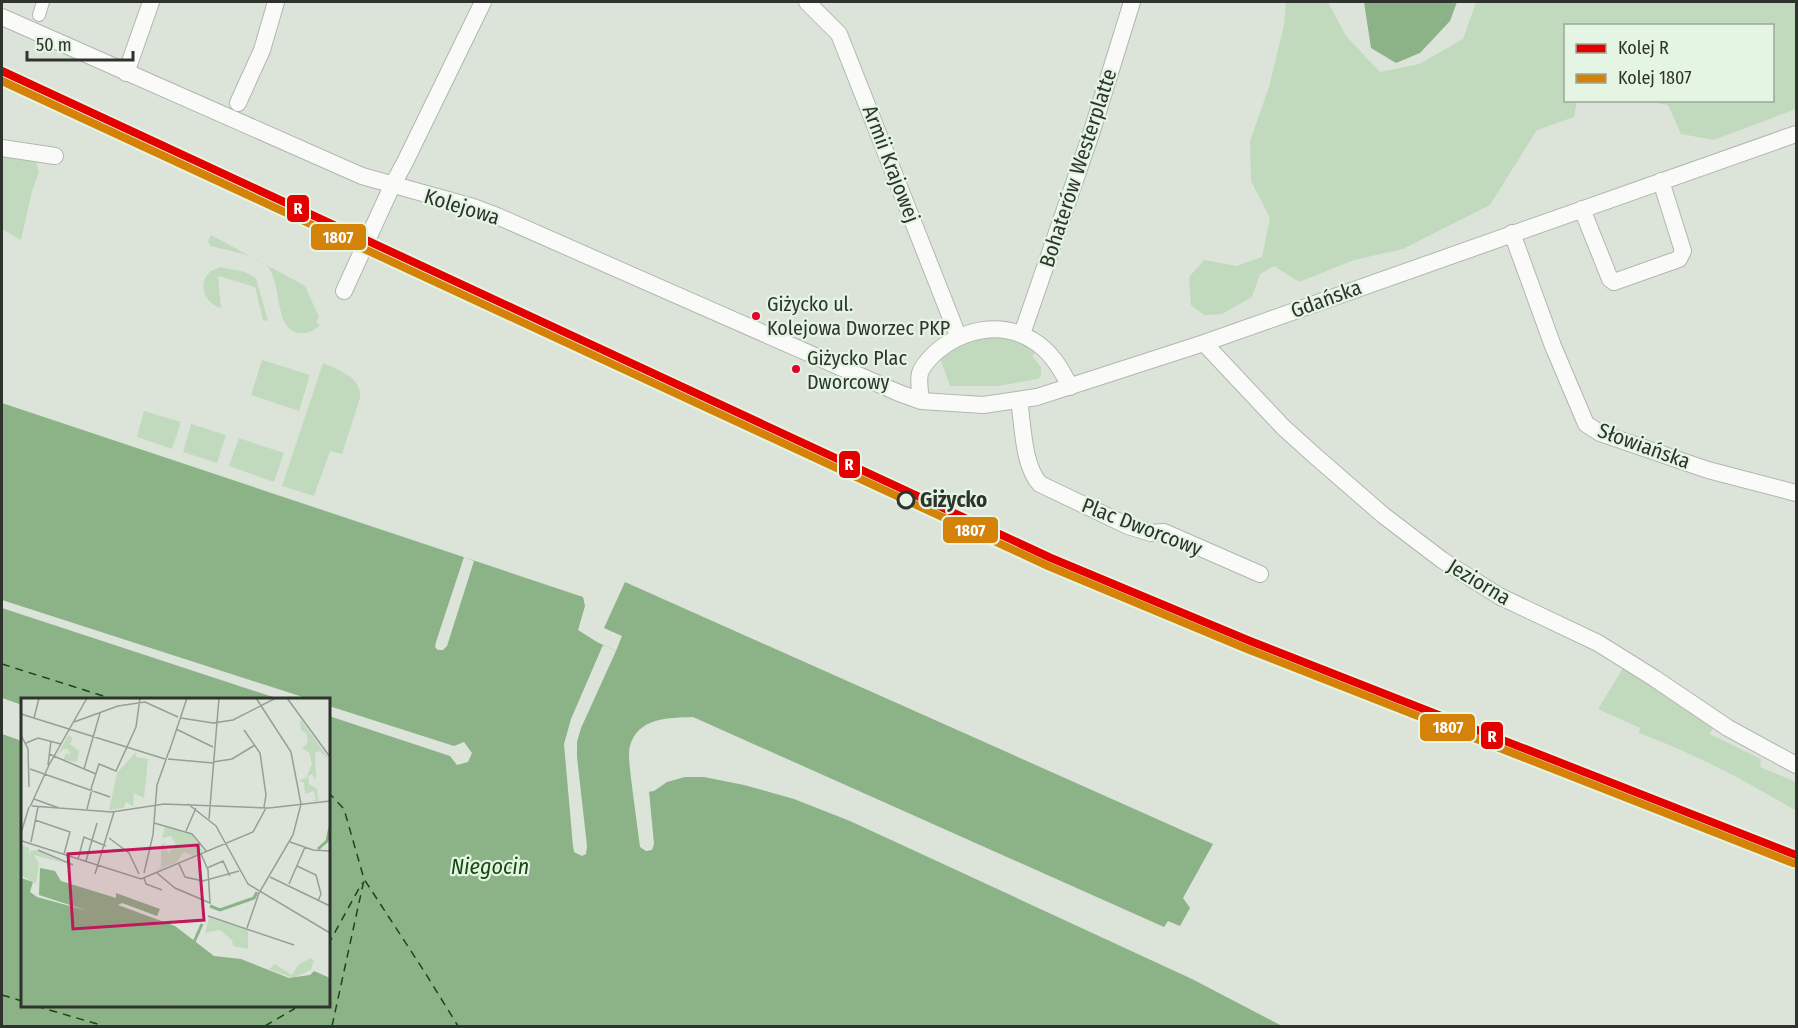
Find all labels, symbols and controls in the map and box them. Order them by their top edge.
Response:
scale bar [27,24,134,62]
legend [1564,24,1774,102]
text: 50 m [36,34,72,56]
text: Kolej R [1618,37,1669,59]
street label: Bohaterów Westerplatte [1034,65,1122,271]
text: Kolej 1807 [1618,67,1691,89]
street label: Armii Krajowej [857,102,925,226]
street label: Kolejowa [421,183,503,231]
line badge: R [286,194,310,223]
text: R [294,199,304,218]
line badge: 1807 [310,223,367,251]
text: 1807 [323,228,353,247]
street label: Gdańska [1287,274,1365,324]
place label: Giżycko ul. Kolejowa Dworzec PKP [767,292,950,340]
marker: Giżycko ul. Kolejowa Dworzec PKP [750,310,762,322]
place label: Giżycko Plac Dworcowy [807,346,907,394]
marker: Giżycko Plac Dworcowy [790,363,802,375]
street label: Słowiańska [1594,417,1694,475]
line badge: R [838,450,861,479]
text: R [845,455,855,474]
place label: Giżycko [920,487,987,513]
marker: Giżycko [897,491,915,509]
street label: Plac Dworcowy [1078,492,1206,562]
line badge: 1807 [942,516,999,544]
text: 1807 [955,521,985,540]
street label: Jeziorna [1443,553,1515,611]
inset map [21,698,330,1007]
line badge: 1807 [1419,713,1476,742]
text: 1807 [1433,718,1463,737]
line badge: R [1480,721,1504,750]
text: R [1488,727,1498,746]
water label: Niegocin [451,853,529,880]

